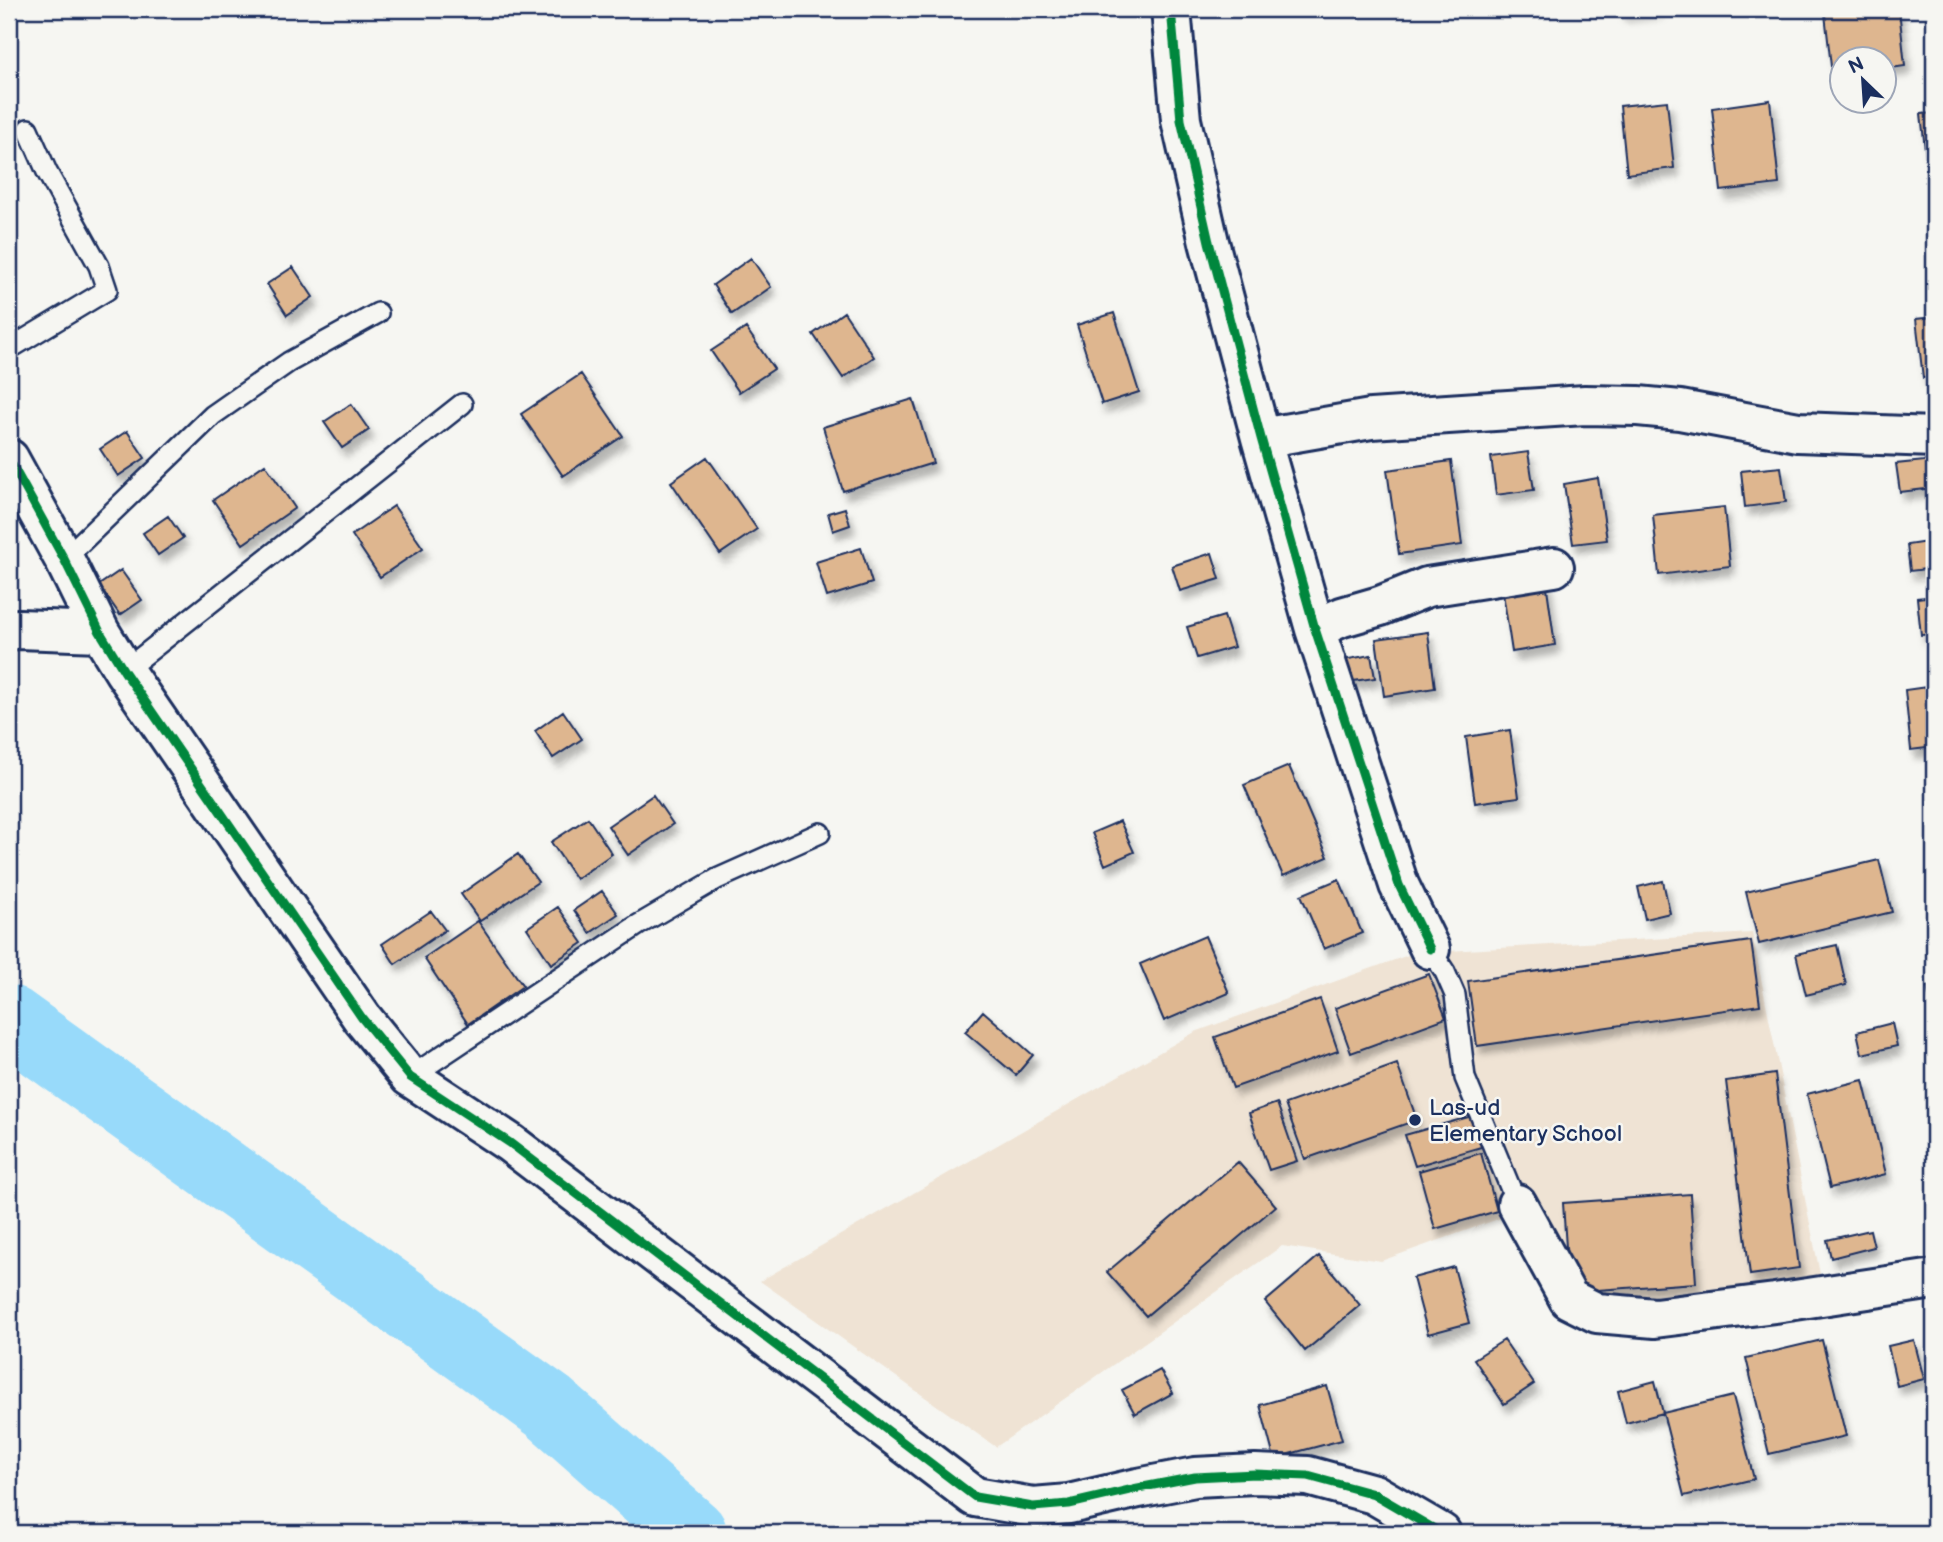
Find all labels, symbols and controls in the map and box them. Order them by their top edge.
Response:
north arrow [1828,46,1898,116]
text: N [1845,53,1868,79]
place label: Las-ud Elementary School [1429,1094,1622,1148]
marker: Las-ud Elementary School [1407,1112,1423,1128]

